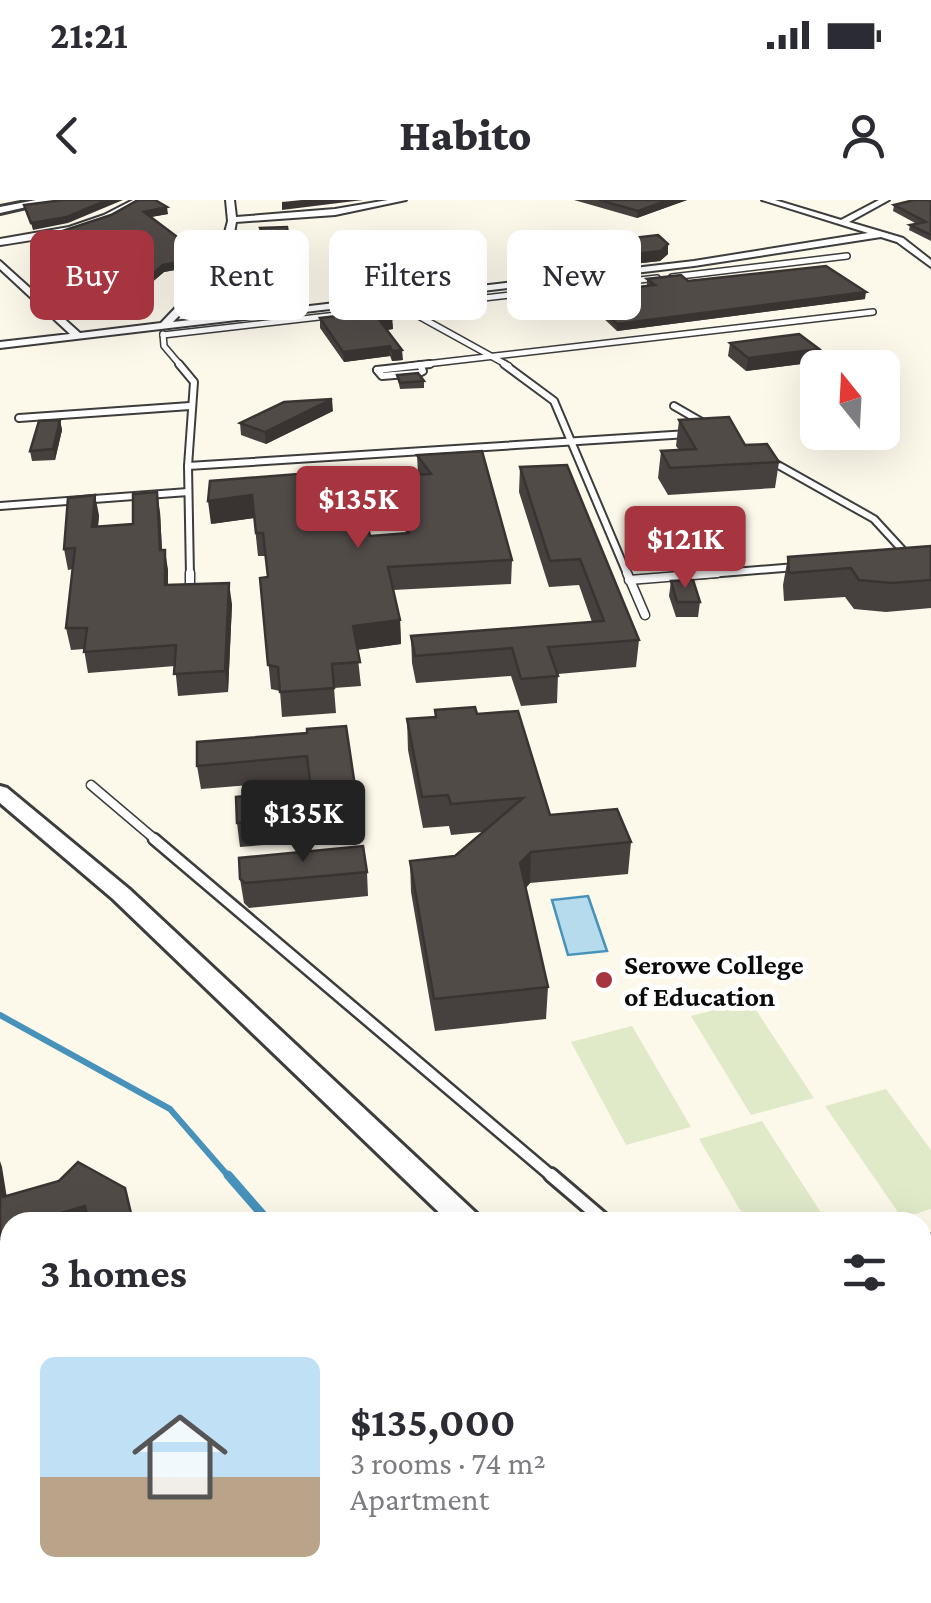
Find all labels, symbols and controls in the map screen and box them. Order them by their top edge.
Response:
text: 21:21 [50,14,128,56]
icon: back [40,108,95,163]
icon: person [836,108,891,163]
text: Habito [399,110,532,160]
chip: Buy [30,230,154,320]
chip: Rent [174,230,309,320]
chip: Filters [329,230,487,320]
chip: New [507,230,641,320]
north arrow [800,350,900,450]
map controls [800,350,900,450]
pin: $135K [288,466,428,551]
text: $135K [318,480,398,516]
pin: $121K [615,506,755,591]
text: $121K [647,520,723,556]
pin: $135K [233,780,373,865]
text: $135K [263,794,343,830]
place label: Serowe College of Education [624,949,804,1012]
marker: Serowe College of Education [593,969,615,991]
icon: filters [837,1245,892,1300]
text: 3 homes [40,1249,187,1296]
icon: home [120,1397,240,1517]
text: $135,000 [350,1398,516,1445]
text: 3 rooms · 74 m² [350,1445,546,1481]
text: Apartment [350,1481,489,1517]

